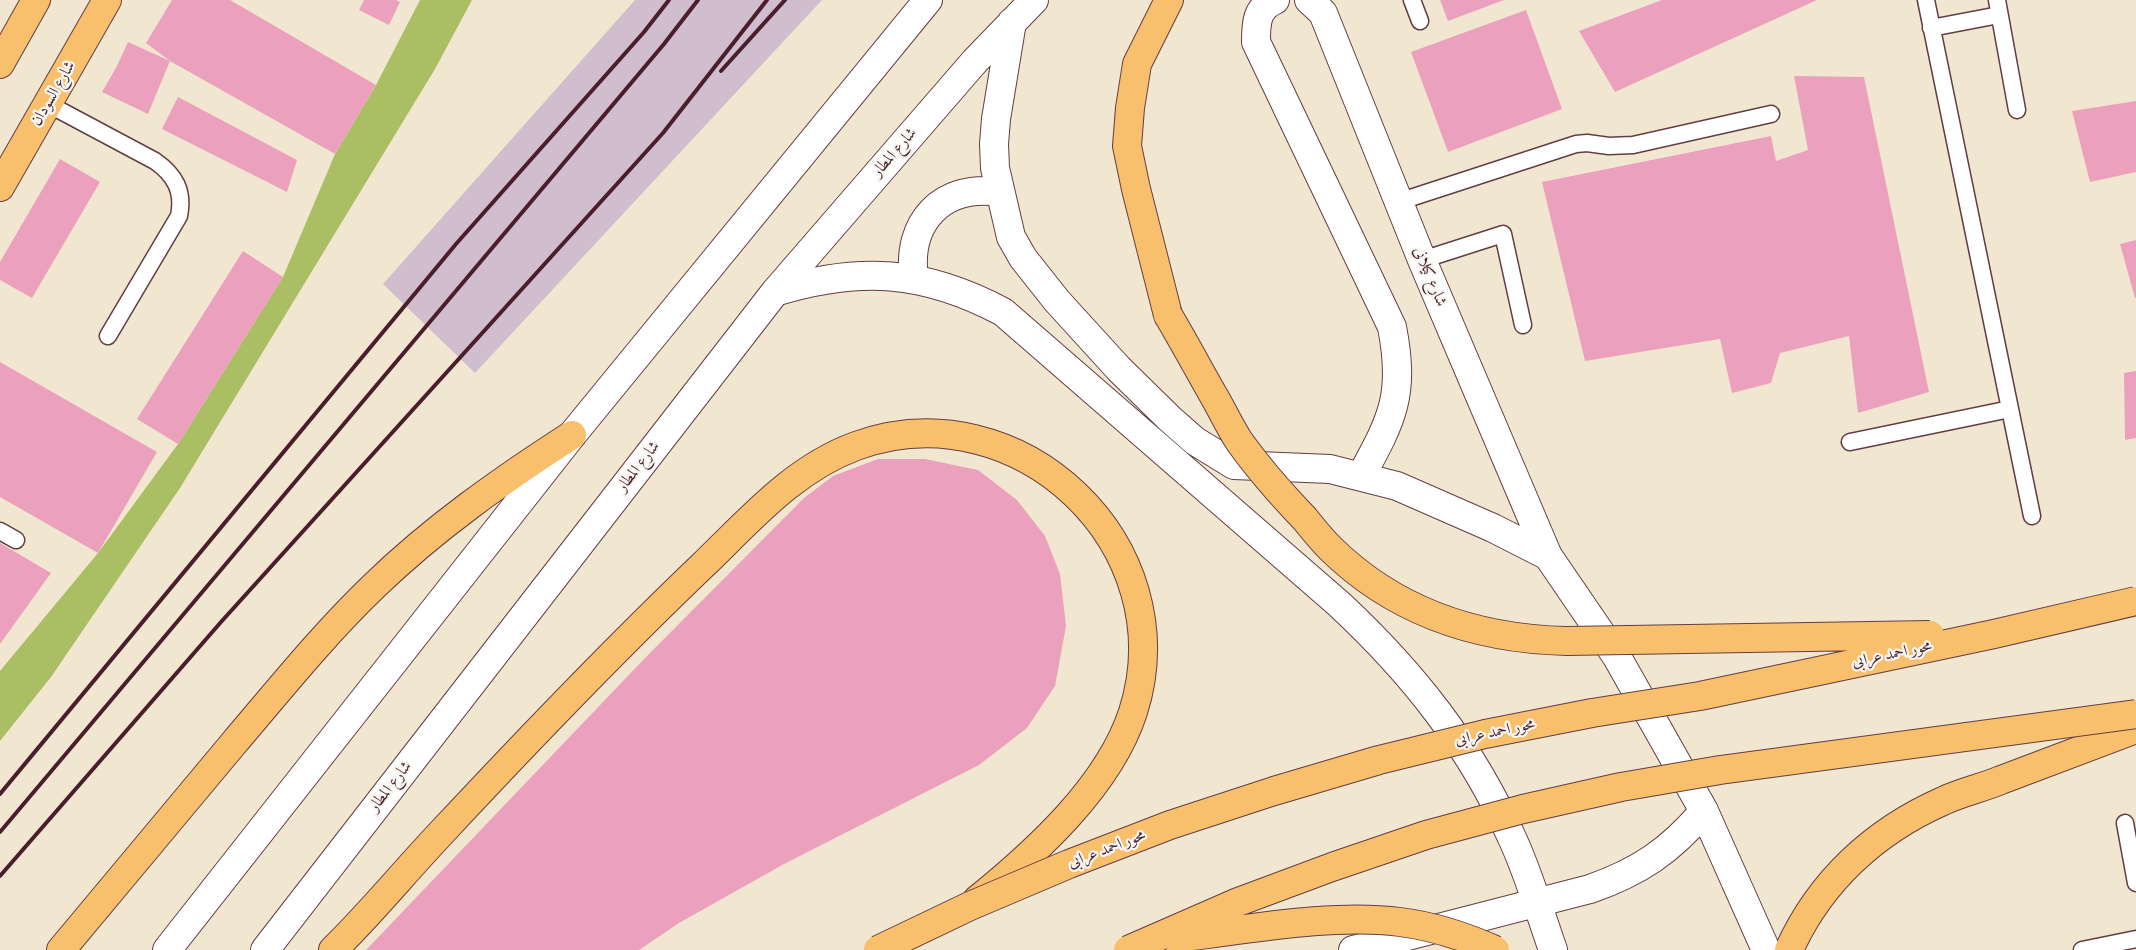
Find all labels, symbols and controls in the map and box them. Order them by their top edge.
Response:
street label: شارع السودان [28,58,80,130]
street label: شارع المطار [868,124,922,182]
street label: شارع كيلانى [1408,244,1450,310]
street label: شارع المطار [613,438,665,496]
street label: محور احمد عرابى [1850,637,1934,673]
street label: محور احمد عرابى [1453,715,1537,751]
street label: شارع المطار [365,758,417,816]
street label: محور احمد عرابى [1066,826,1148,874]

